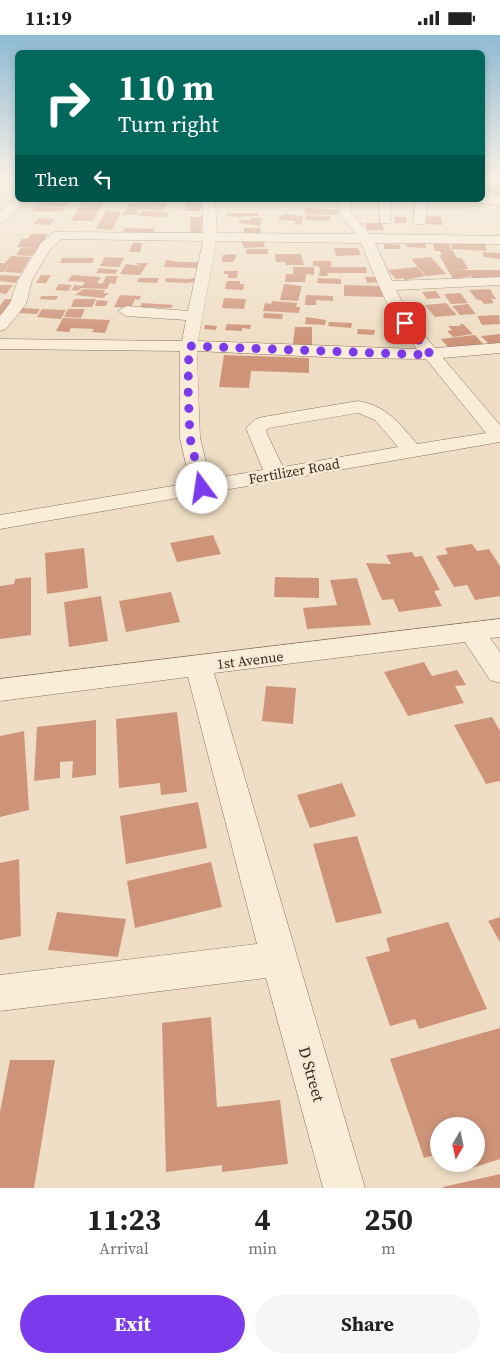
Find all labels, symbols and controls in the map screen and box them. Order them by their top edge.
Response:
text: 11:19 [25,5,72,31]
text: 110 m [118,64,214,112]
icon: right [35,70,100,135]
text: Turn right [118,109,219,139]
icon: left [89,165,117,193]
text: Then [35,166,79,192]
pin [384,302,426,344]
icon: arrive [391,309,419,337]
street label: Fertilizer Road [247,453,341,489]
position arrow [175,461,227,513]
street label: 1st Avenue [216,646,284,674]
street label: D Street [294,1044,331,1105]
north arrow [430,1117,485,1173]
map controls [430,1117,485,1172]
text: 11:23 [87,1199,161,1240]
text: 4 [254,1199,271,1240]
text: 250 [364,1199,413,1240]
text: Arrival [99,1237,149,1259]
text: min [248,1237,277,1259]
text: m [381,1237,396,1259]
button: Exit [20,1295,245,1353]
button: Share [255,1295,480,1353]

